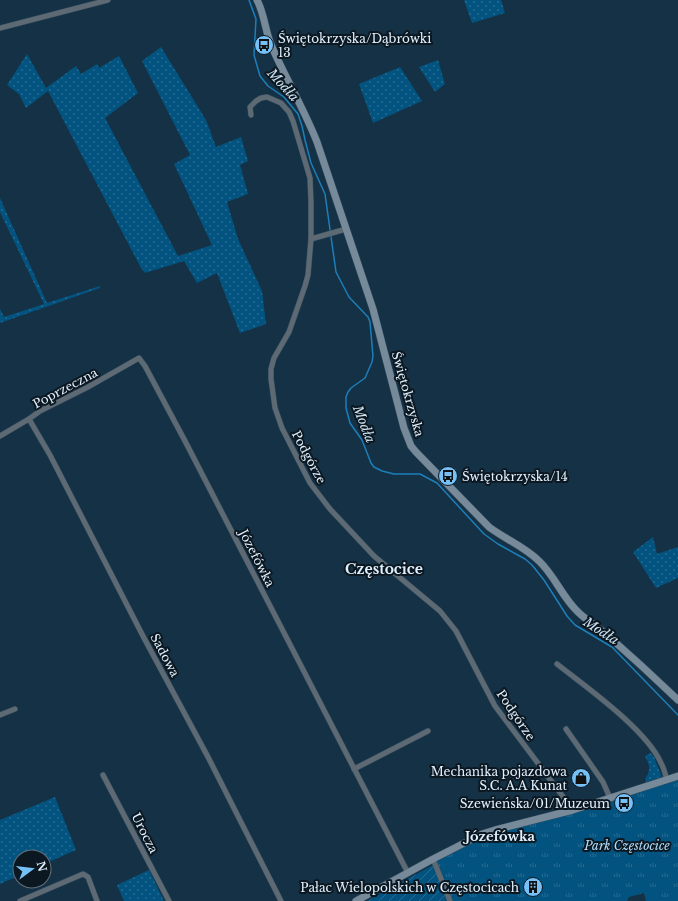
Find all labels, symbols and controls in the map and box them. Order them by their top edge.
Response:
place label: Świętokrzyska/Dąbrówki 13 [278,30,431,60]
bus stop icon: Świętokrzyska/Dąbrówki 13 [253,34,275,56]
water label: Modła [263,64,303,105]
street label: Świętokrzyska [389,349,428,439]
street label: Poprzeczna [30,365,100,411]
water label: Modła [349,402,379,445]
street label: Podgórze [289,428,329,486]
bus stop icon: Świętokrzyska/14 [437,465,459,487]
place label: Świętokrzyska/14 [462,468,568,484]
street label: Józefówka [235,525,278,589]
district label: Częstocice [345,560,423,578]
water label: Modła [579,613,622,649]
street label: Sadowa [147,631,183,680]
street label: Podgórze [494,687,539,743]
place label: Mechanika pojazdowa S.C. A.A Kunat [431,764,567,793]
shop icon: Mechanika pojazdowa S.C. A.A Kunat [570,767,592,789]
bus stop icon: Szewieńska/01/Muzeum [613,792,635,814]
place label: Szewieńska/01/Muzeum [460,796,610,811]
street label: Urocza [129,810,162,856]
district label: Józefówka [462,828,536,845]
park label: Park Częstocice [583,838,670,853]
north arrow [12,849,52,889]
text: N [34,860,50,874]
building icon: Pałac Wielopolskich w Częstocicach [522,876,544,898]
place label: Pałac Wielopolskich w Częstocicach [300,880,519,895]

